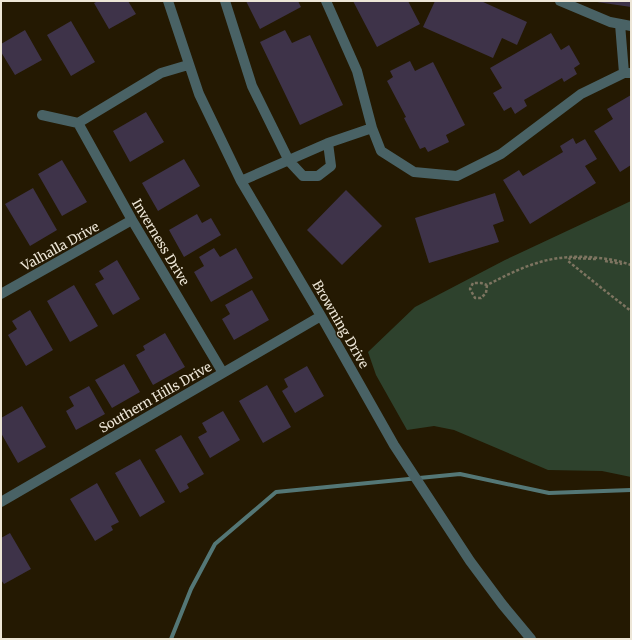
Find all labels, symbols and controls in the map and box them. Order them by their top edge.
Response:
street label: Inverness Drive [128,196,193,289]
street label: Valhalla Drive [17,218,102,275]
street label: Browning Drive [308,277,373,372]
street label: Southern Hills Drive [96,358,215,437]

